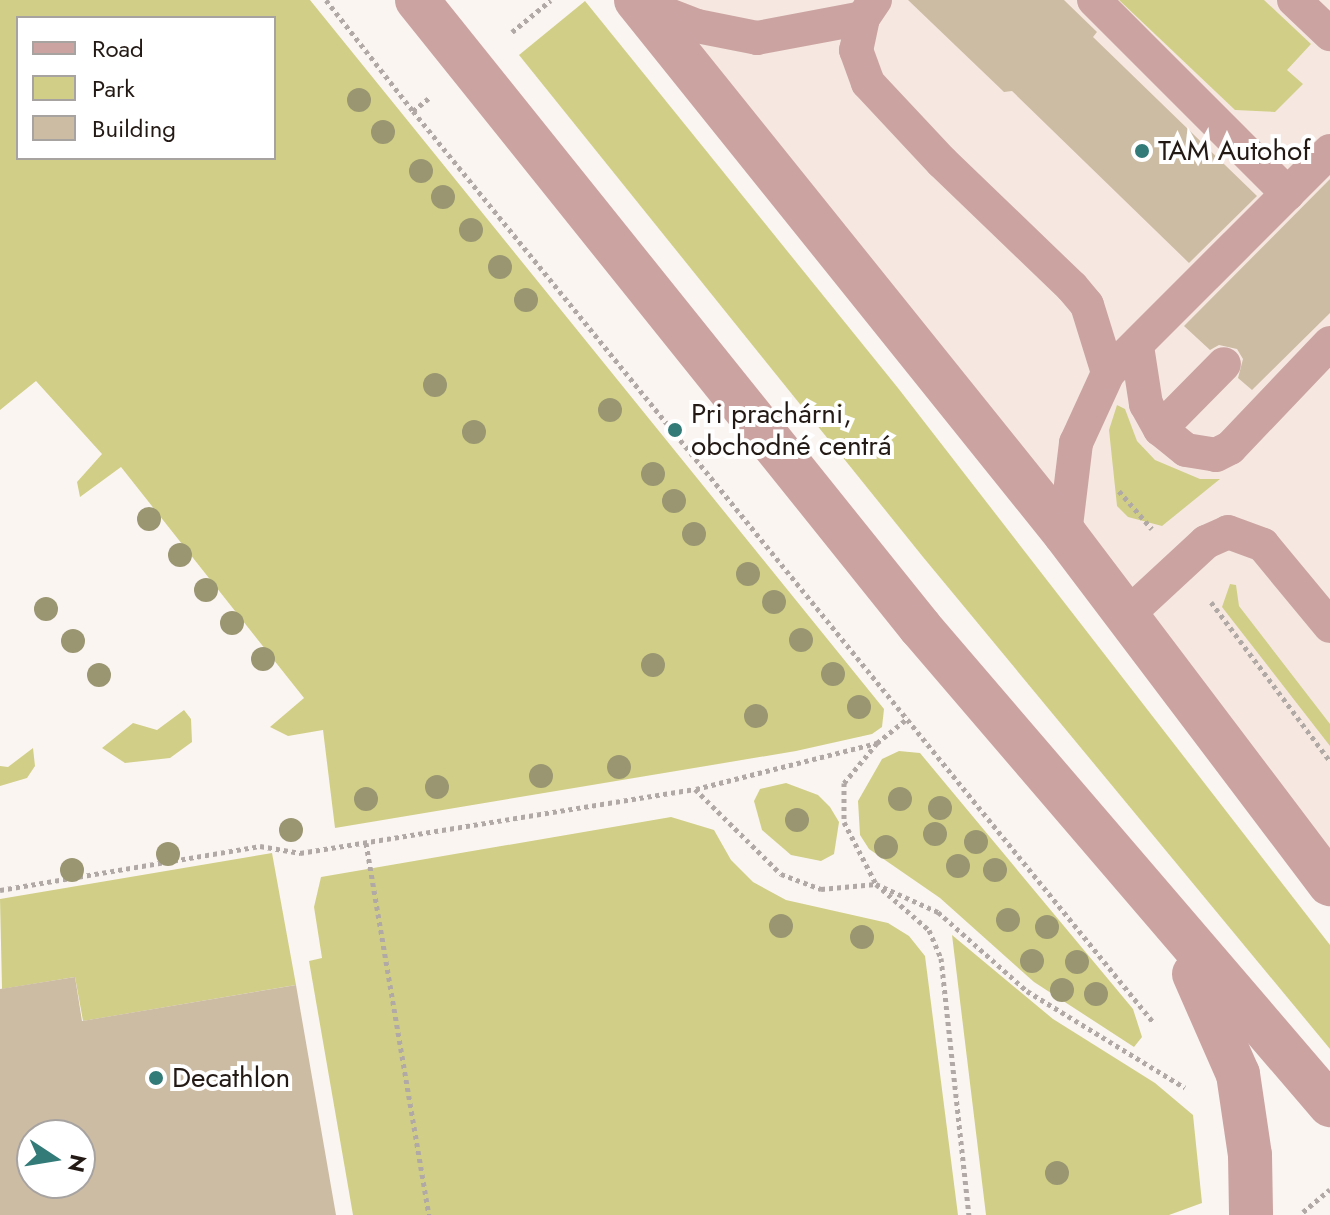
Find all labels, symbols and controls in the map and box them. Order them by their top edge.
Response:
legend [16,16,276,160]
text: Road [92,31,144,66]
text: Park [92,71,135,106]
text: Building [92,111,176,146]
place label: TAM Autohof [1158,134,1310,168]
marker: TAM Autohof [1133,142,1151,160]
place label: Pri prachárni, obchodné centrá [691,397,892,463]
marker: Pri prachárni, obchodné centrá [666,421,684,439]
place label: Decathlon [172,1061,290,1095]
marker: Decathlon [147,1069,165,1087]
north arrow [16,1119,96,1199]
text: N [60,1152,95,1175]

